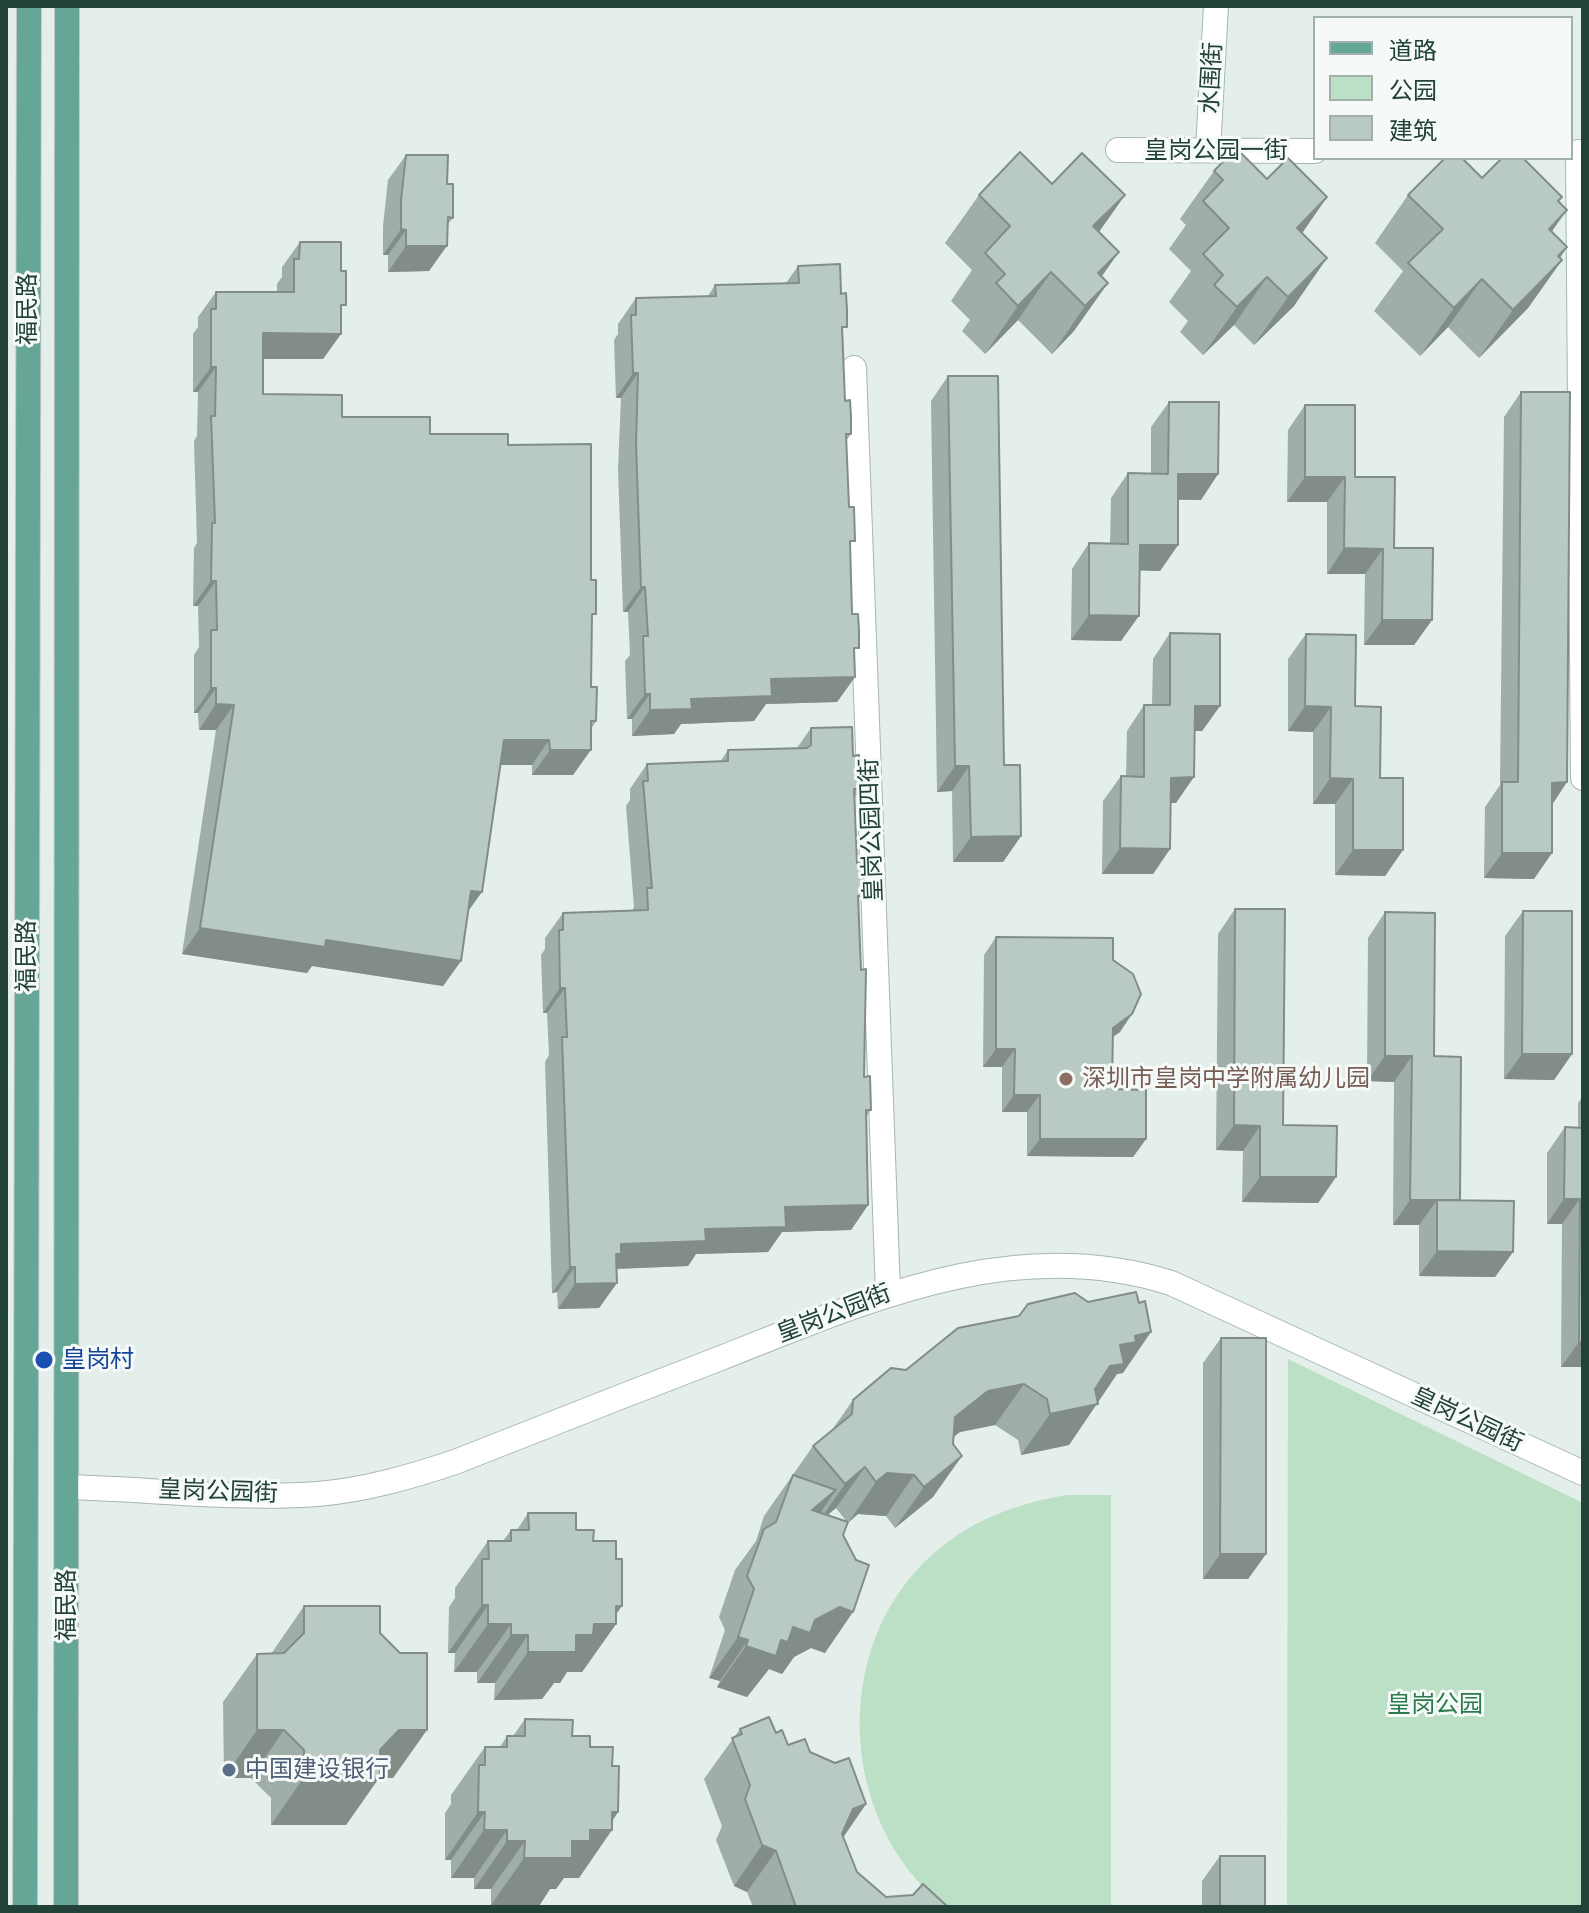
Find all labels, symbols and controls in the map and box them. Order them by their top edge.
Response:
legend [1313,16,1573,160]
text: 道路 [1389,37,1437,65]
street label: 水围街 [1196,41,1228,115]
text: 公园 [1389,77,1437,105]
text: 建筑 [1389,117,1437,145]
street label: 皇岗公园一街 [1144,137,1288,165]
street label: 福民路 [14,273,42,345]
street label: 皇岗公园四街 [855,758,889,902]
street label: 福民路 [13,920,41,992]
place label: 深圳市皇岗中学附属幼儿园 [1082,1065,1370,1093]
marker: 深圳市皇岗中学附属幼儿园 [1057,1070,1075,1088]
street label: 皇岗公园街 [773,1279,895,1349]
place label: 皇岗村 [62,1346,134,1374]
marker: 皇岗村 [33,1349,55,1371]
street label: 皇岗公园街 [1407,1382,1527,1458]
street label: 皇岗公园街 [158,1476,278,1508]
street label: 福民路 [53,1569,81,1641]
park label: 皇岗公园 [1387,1691,1483,1719]
place label: 中国建设银行 [245,1756,389,1784]
marker: 中国建设银行 [220,1761,238,1779]

